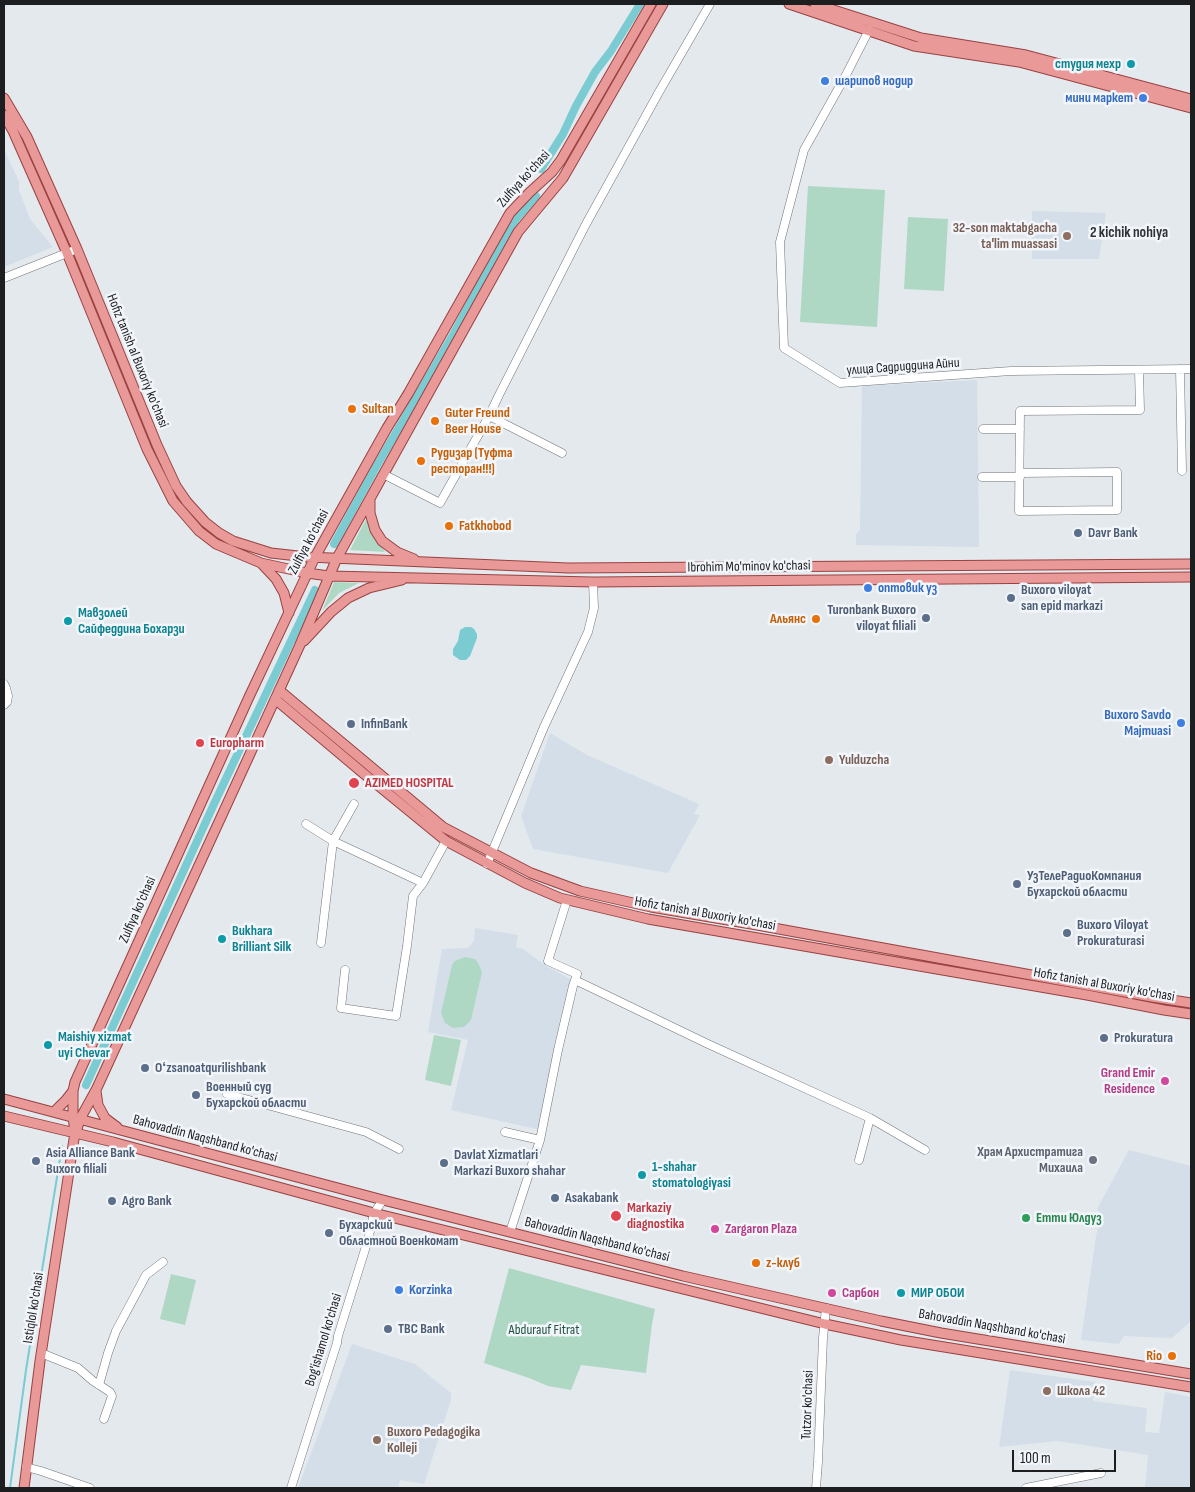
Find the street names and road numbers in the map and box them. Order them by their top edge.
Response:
street label: Zulfiya ko'chasi [494,147,554,211]
street label: Hofiz tanish al Buxoriy ko'chasi [102,292,172,430]
street label: улица Садриддина Айни [846,355,960,379]
street label: Zulfiya ko'chasi [285,507,333,577]
street label: Ibrohim Mo'minov ko'chasi [687,558,811,576]
street label: Zulfiya ko'chasi [116,874,160,946]
street label: Hofiz tanish al Buxoriy ko'chasi [633,893,777,935]
street label: Hofiz tanish al Buxoriy ko'chasi [1032,964,1176,1006]
street label: Bahovaddin Naqshband ko'chasi [131,1112,279,1166]
street label: Bahovaddin Naqshband ko'chasi [523,1214,671,1266]
street label: Istiqlol ko'chasi [20,1271,48,1345]
street label: Bog'ishamol ko'chasi [302,1292,346,1388]
street label: Bahovaddin Naqshband ko'chasi [917,1306,1067,1348]
street label: Tutzor ko'chasi [798,1370,818,1440]

